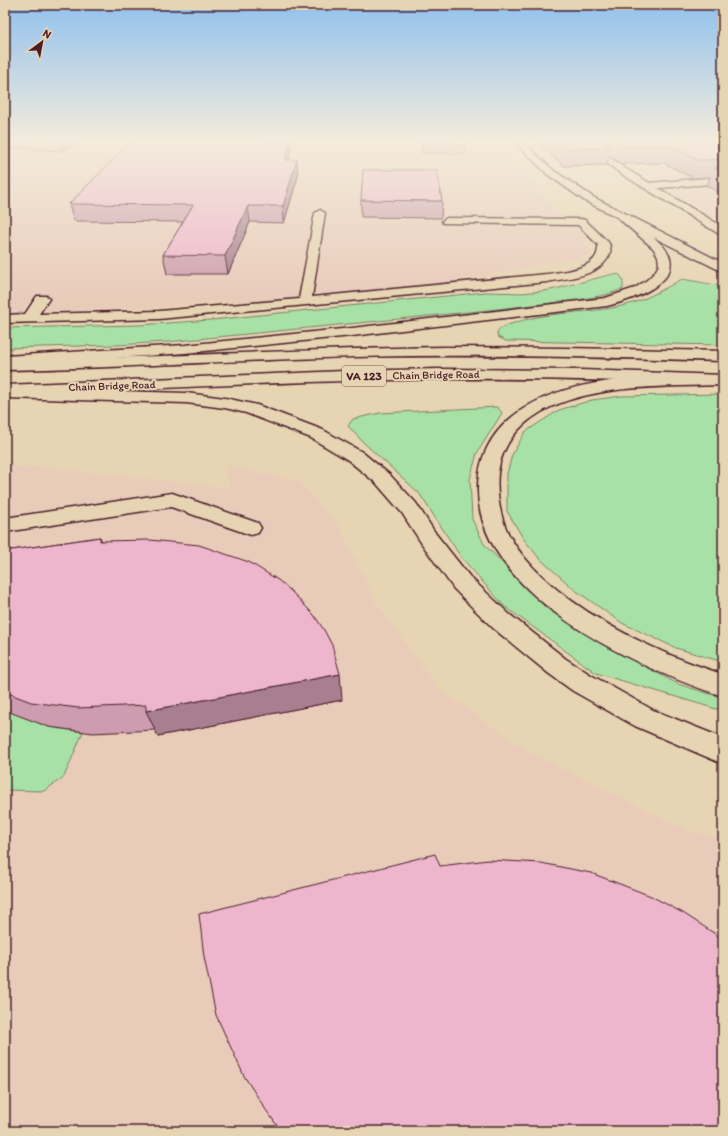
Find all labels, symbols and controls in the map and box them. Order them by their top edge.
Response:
north arrow [22,22,62,62]
text: N [40,26,54,41]
road number: VA 123 [342,366,386,386]
street label: Chain Bridge Road [392,368,480,382]
street label: Chain Bridge Road [68,378,156,394]

